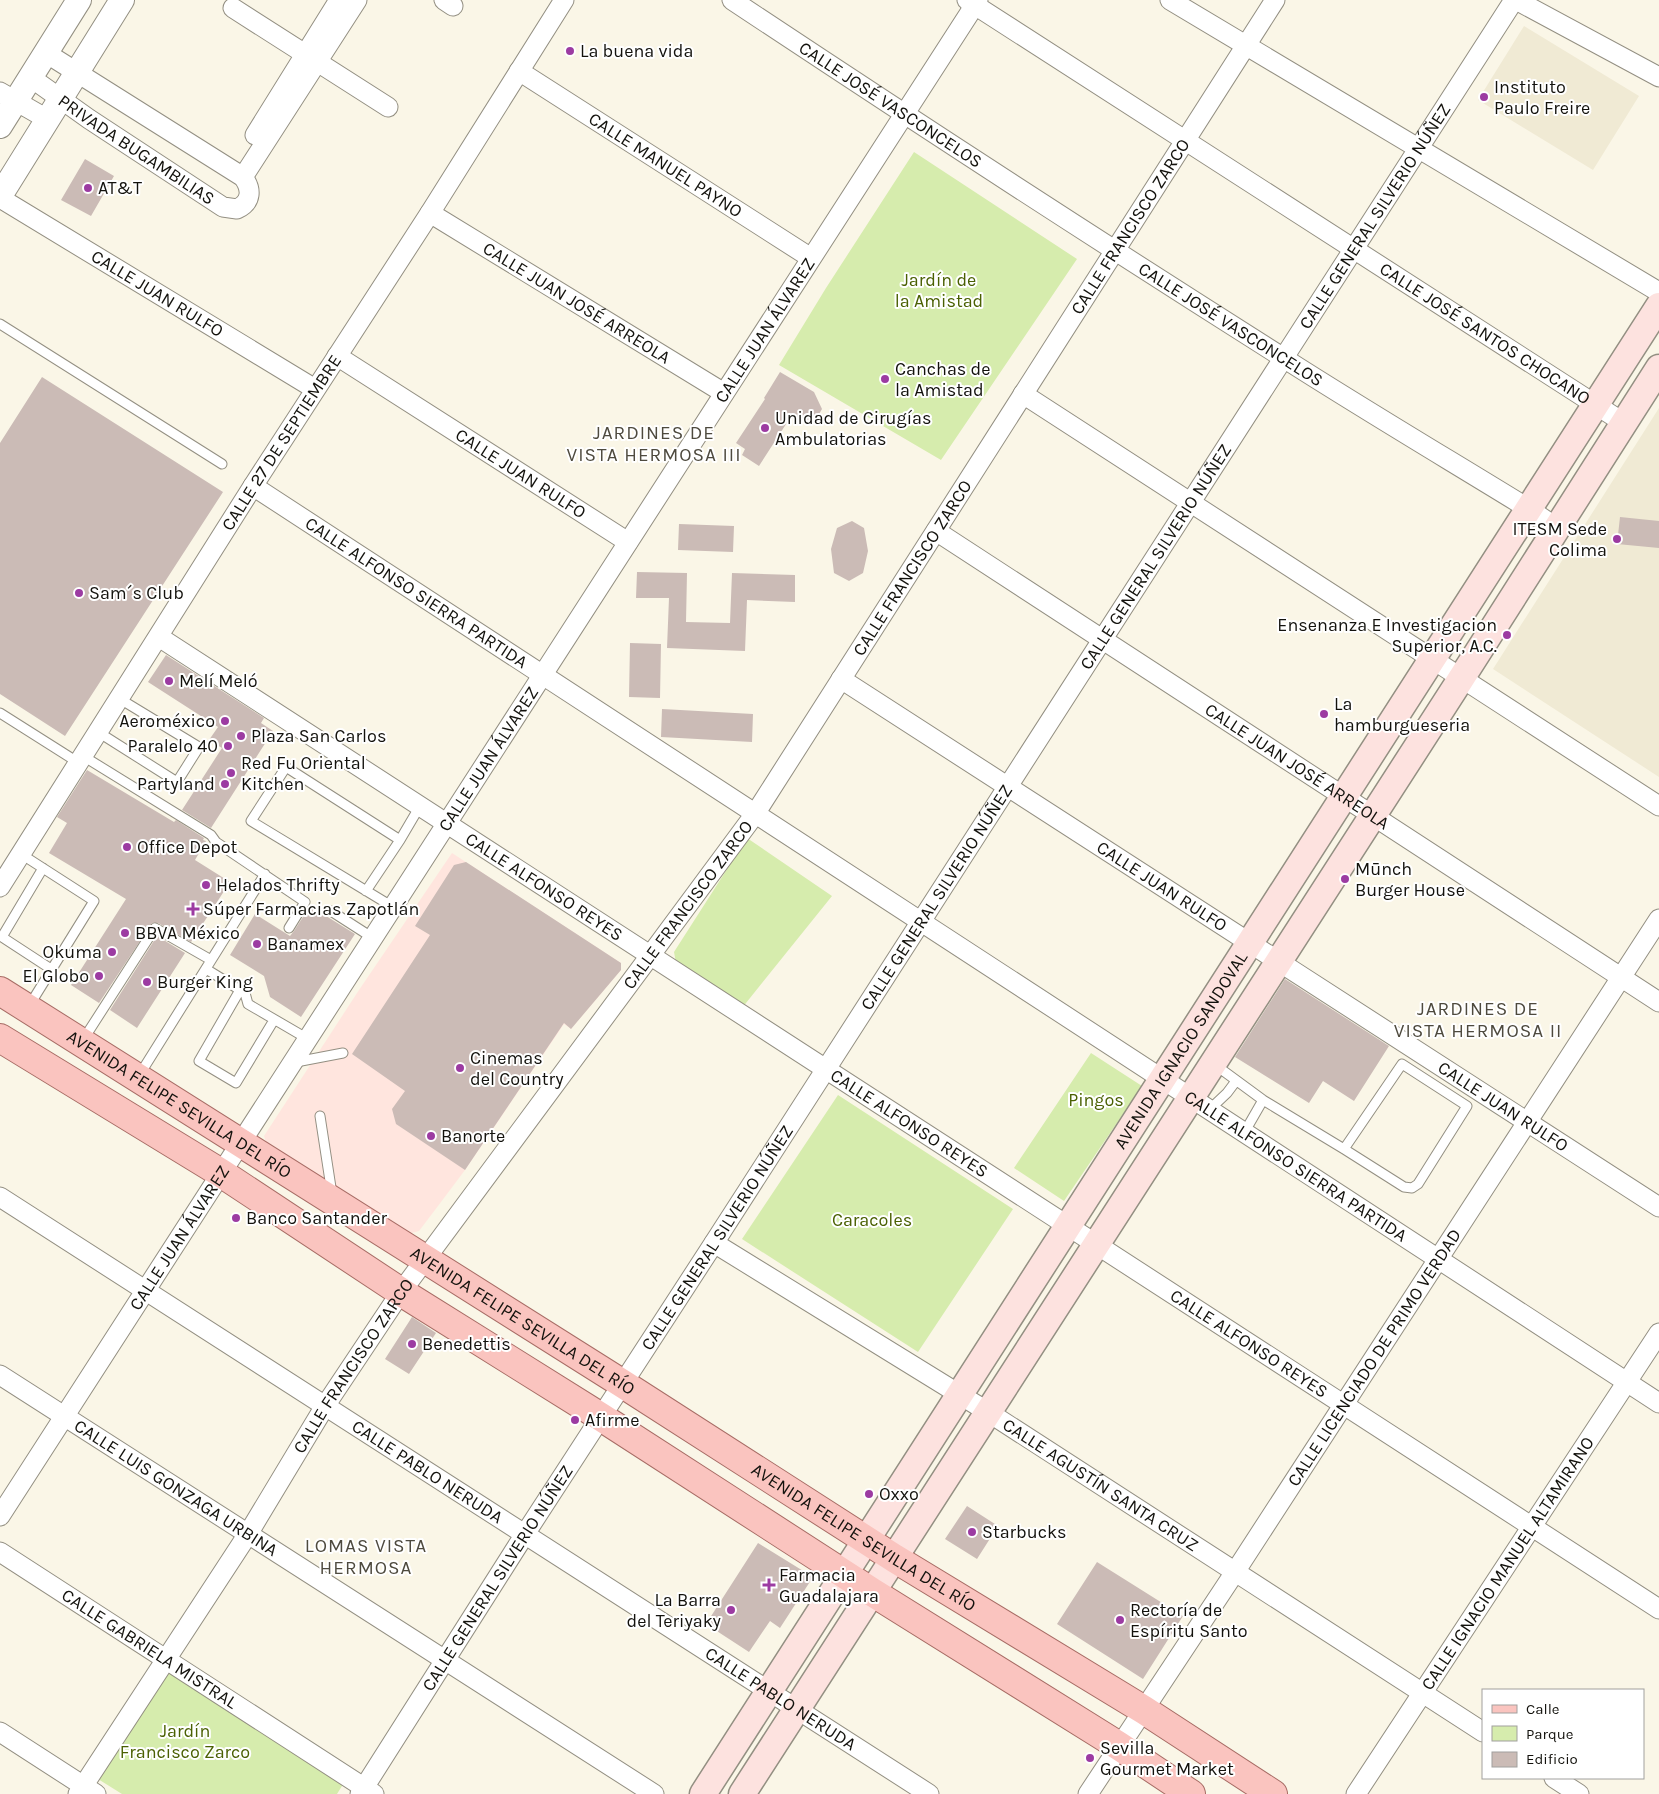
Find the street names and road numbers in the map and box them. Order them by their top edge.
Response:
street label: CALLE JOSÉ VASCONCELOS [795,36,986,173]
street label: PRIVADA BUGAMBILIAS [54,90,219,210]
street label: CALLE GENERAL SILVERIO NÚÑEZ [1294,99,1455,333]
street label: CALLE MANUEL PAYNO [585,108,746,222]
street label: CALLE FRANCISCO ZARCO [1066,134,1195,319]
street label: CALLE JUAN JOSÉ ARREOLA [479,237,674,369]
street label: CALLE JUAN RULFO [87,245,228,342]
street label: CALLE JUAN ÁLVAREZ [710,254,820,407]
street label: CALLE JOSÉ VASCONCELOS [1134,257,1327,391]
street label: CALLE JOSÉ SANTOS CHOCANO [1375,258,1594,409]
street label: CALLE 27 DE SEPTIEMBRE [217,351,346,535]
street label: CALLE JUAN RULFO [451,424,590,523]
street label: CALLE GENERAL SILVERIO NÚÑEZ [1075,440,1236,674]
street label: CALLE FRANCISCO ZARCO [848,476,977,660]
street label: CALLE ALFONSO SIERRA PARTIDA [301,512,532,673]
street label: CALLE JUAN ÁLVAREZ [434,682,543,836]
street label: CALLE JUAN JOSÉ ARREOLA [1201,698,1394,834]
street label: CALLE GENERAL SILVERIO NÚÑEZ [856,780,1017,1014]
street label: CALLE FRANCISCO ZARCO [618,816,758,993]
street label: CALLE ALFONSO REYES [461,827,627,946]
street label: CALLE JUAN RULFO [1093,836,1231,936]
street label: AVENIDA IGNACIO SANDOVAL [1109,947,1253,1153]
street label: AVENIDA FELIPE SEVILLA DEL RÍO [63,1025,296,1183]
street label: CALLE JUAN RULFO [1434,1056,1572,1157]
street label: CALLE ALFONSO REYES [826,1064,992,1182]
street label: CALLE ALFONSO SIERRA PARTIDA [1180,1086,1411,1247]
street label: CALLE GENERAL SILVERIO NÚÑEZ [636,1121,798,1355]
street label: CALLE JUAN ÁLVAREZ [125,1161,234,1315]
street label: CALLE LICENCIADO DE PRIMO VERDAD [1283,1225,1466,1490]
street label: AVENIDA FELIPE SEVILLA DEL RÍO [406,1242,639,1400]
street label: CALLE FRANCISCO ZARCO [288,1274,418,1457]
street label: CALLE ALFONSO REYES [1166,1284,1332,1403]
street label: CALLE AGUSTÍN SANTA CRUZ [999,1413,1203,1556]
street label: CALLE LUIS GONZAGA URBINA [70,1414,282,1561]
street label: CALLE PABLO NERUDA [348,1415,507,1528]
street label: CALLE IGNACIO MANUEL ALTAMIRANO [1416,1433,1599,1694]
street label: AVENIDA FELIPE SEVILLA DEL RÍO [747,1458,980,1616]
street label: CALLE GENERAL SILVERIO NÚÑEZ [417,1461,578,1695]
street label: CALLE GABRIELA MISTRAL [57,1584,242,1714]
street label: CALLE PABLO NERUDA [701,1642,860,1755]

